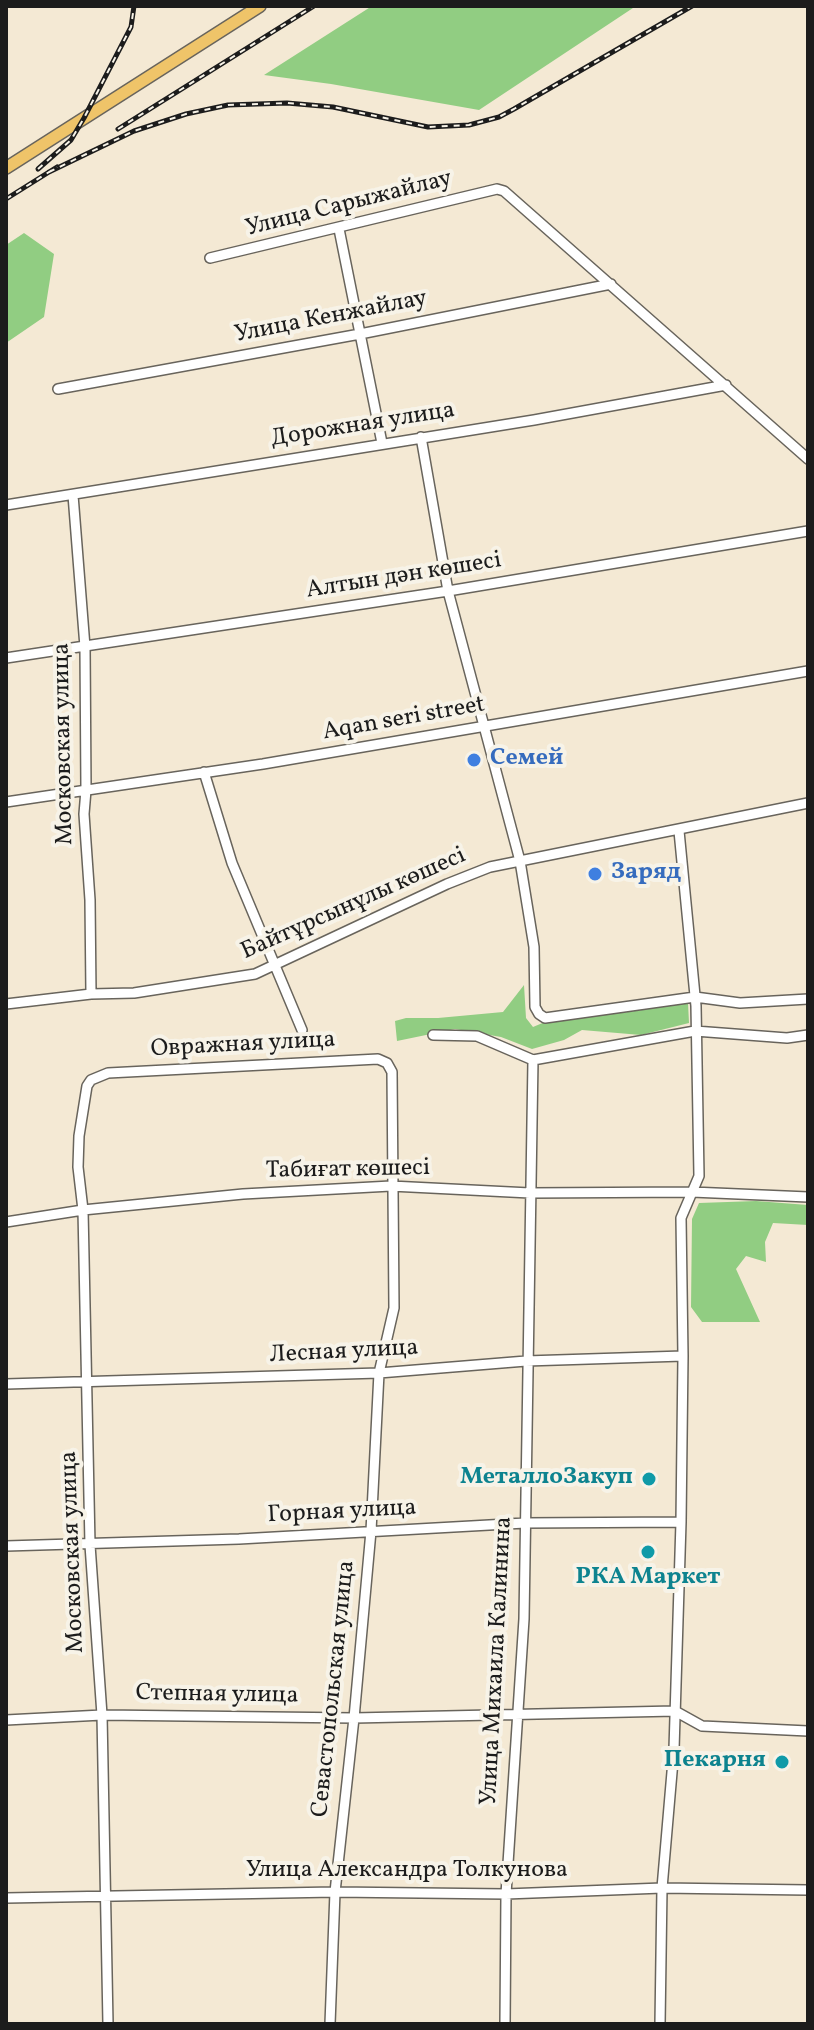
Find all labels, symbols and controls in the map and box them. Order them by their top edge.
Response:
street label: Улица Сарыжайлау [243,165,455,245]
street label: Улица Кенжайлау [232,285,430,351]
street label: Дорожная улица [269,397,457,455]
street label: Алтын дән көшесі [304,547,504,607]
street label: Московская улица [49,643,81,845]
street label: Aqan seri street [321,692,487,748]
place label: Семей [490,746,563,774]
marker: Семей [465,751,483,769]
street label: Байтұрсынұлы көшесі [237,842,471,968]
place label: Заряд [611,860,681,888]
marker: Заряд [586,865,604,883]
street label: Овражная улица [150,1027,336,1065]
street label: Табиғат көшесі [266,1155,430,1187]
street label: Лесная улица [269,1335,419,1371]
street label: Московская улица [56,1450,92,1654]
place label: МеталлоЗакуп [460,1465,633,1493]
marker: МеталлоЗакуп [640,1470,658,1488]
street label: Горная улица [267,1495,417,1531]
street label: Улица Михаила Калинина [476,1516,520,1806]
marker: РКА Маркет [639,1543,657,1561]
street label: Севастопольская улица [307,1559,363,1819]
place label: РКА Маркет [576,1565,720,1593]
street label: Степная улица [135,1680,299,1712]
place label: Пекарня [664,1748,766,1776]
marker: Пекарня [773,1753,791,1771]
street label: Улица Александра Толкунова [246,1858,568,1886]

